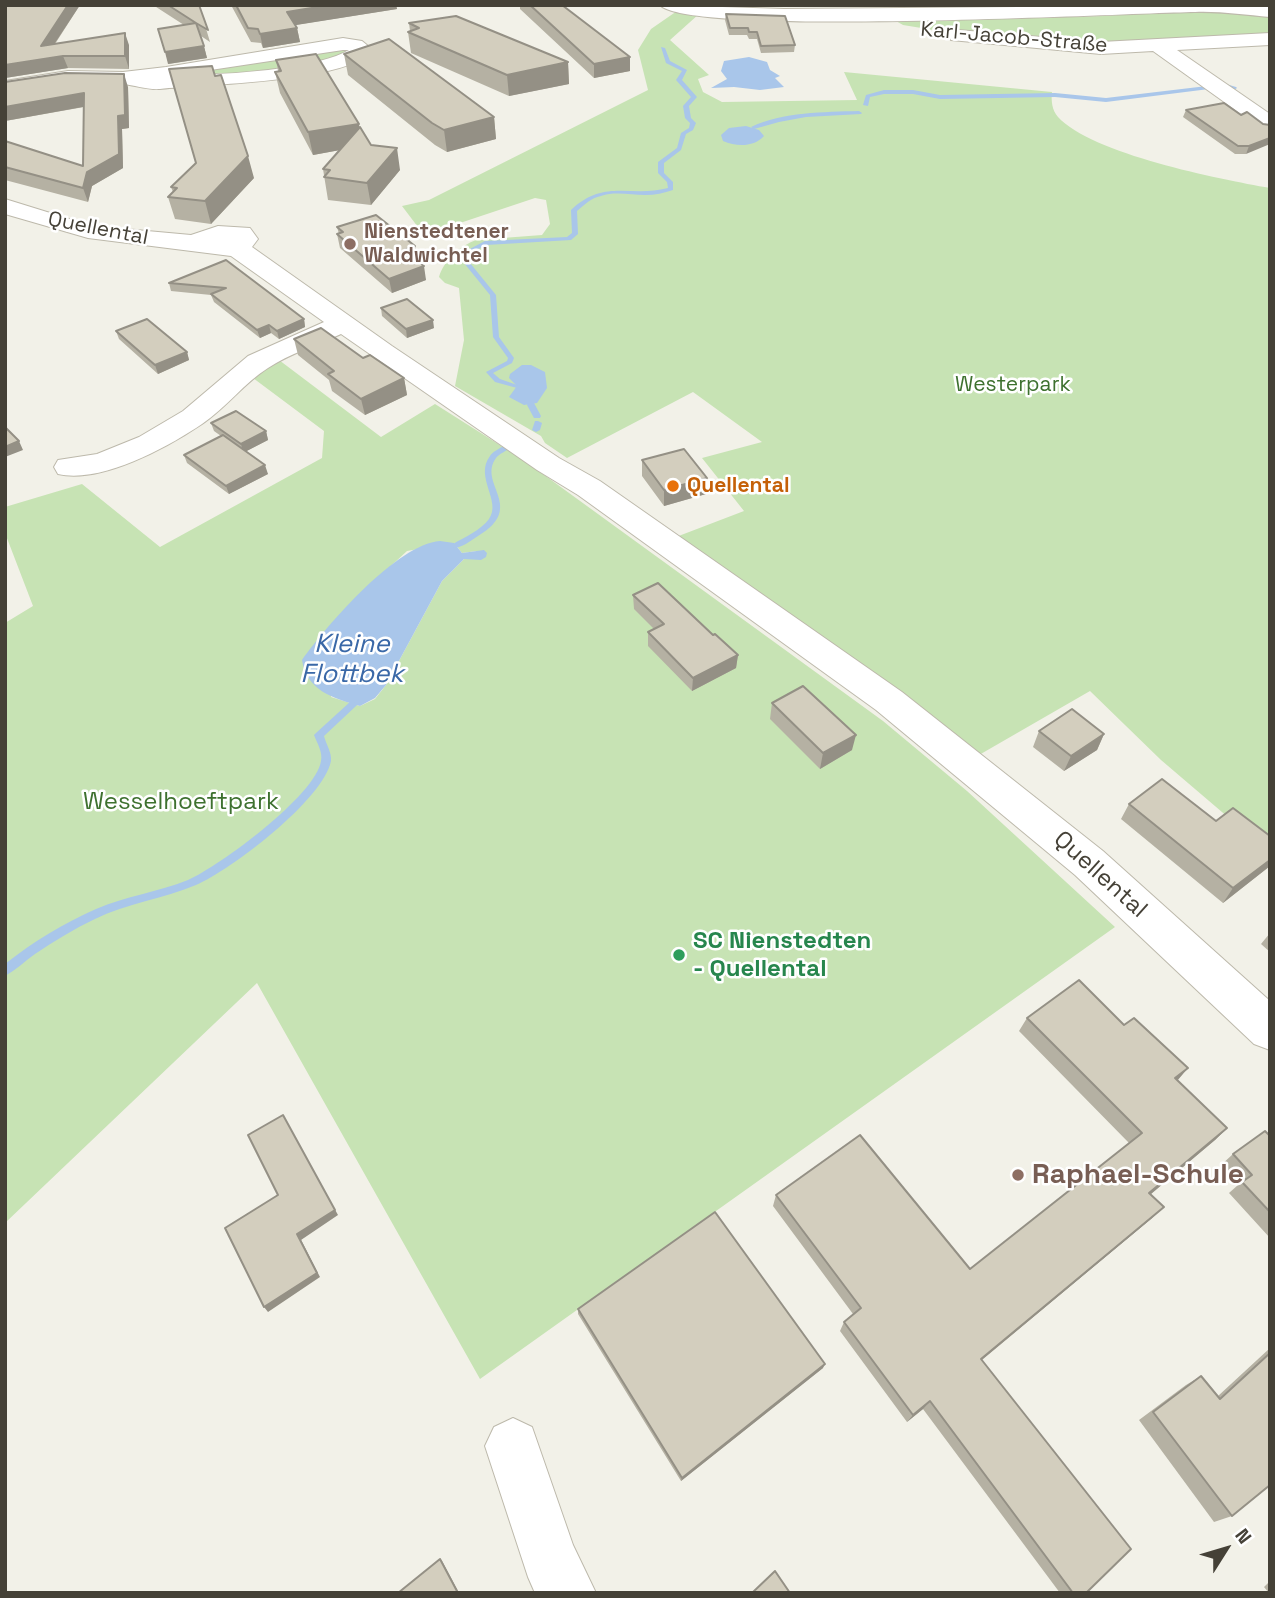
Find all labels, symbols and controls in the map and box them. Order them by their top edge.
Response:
street label: Karl-Jacob-Straße [919,17,1109,59]
street label: Quellental [46,207,150,251]
place label: Nienstedtener Waldwichtel [364,219,509,269]
marker: Nienstedtener Waldwichtel [342,236,358,252]
park label: Westerpark [955,372,1071,398]
place label: Quellental [687,473,789,499]
marker: Quellental [665,478,681,494]
water label: Kleine Flottbek [301,629,403,690]
park label: Wesselhoeftpark [83,788,279,816]
street label: Quellental [1047,826,1153,924]
place label: SC Nienstedten - Quellental [693,927,871,983]
marker: SC Nienstedten - Quellental [671,947,687,963]
place label: Raphael-Schule [1032,1158,1244,1192]
marker: Raphael-Schule [1010,1167,1026,1183]
north arrow [1191,1514,1261,1584]
text: N [1229,1523,1257,1549]

